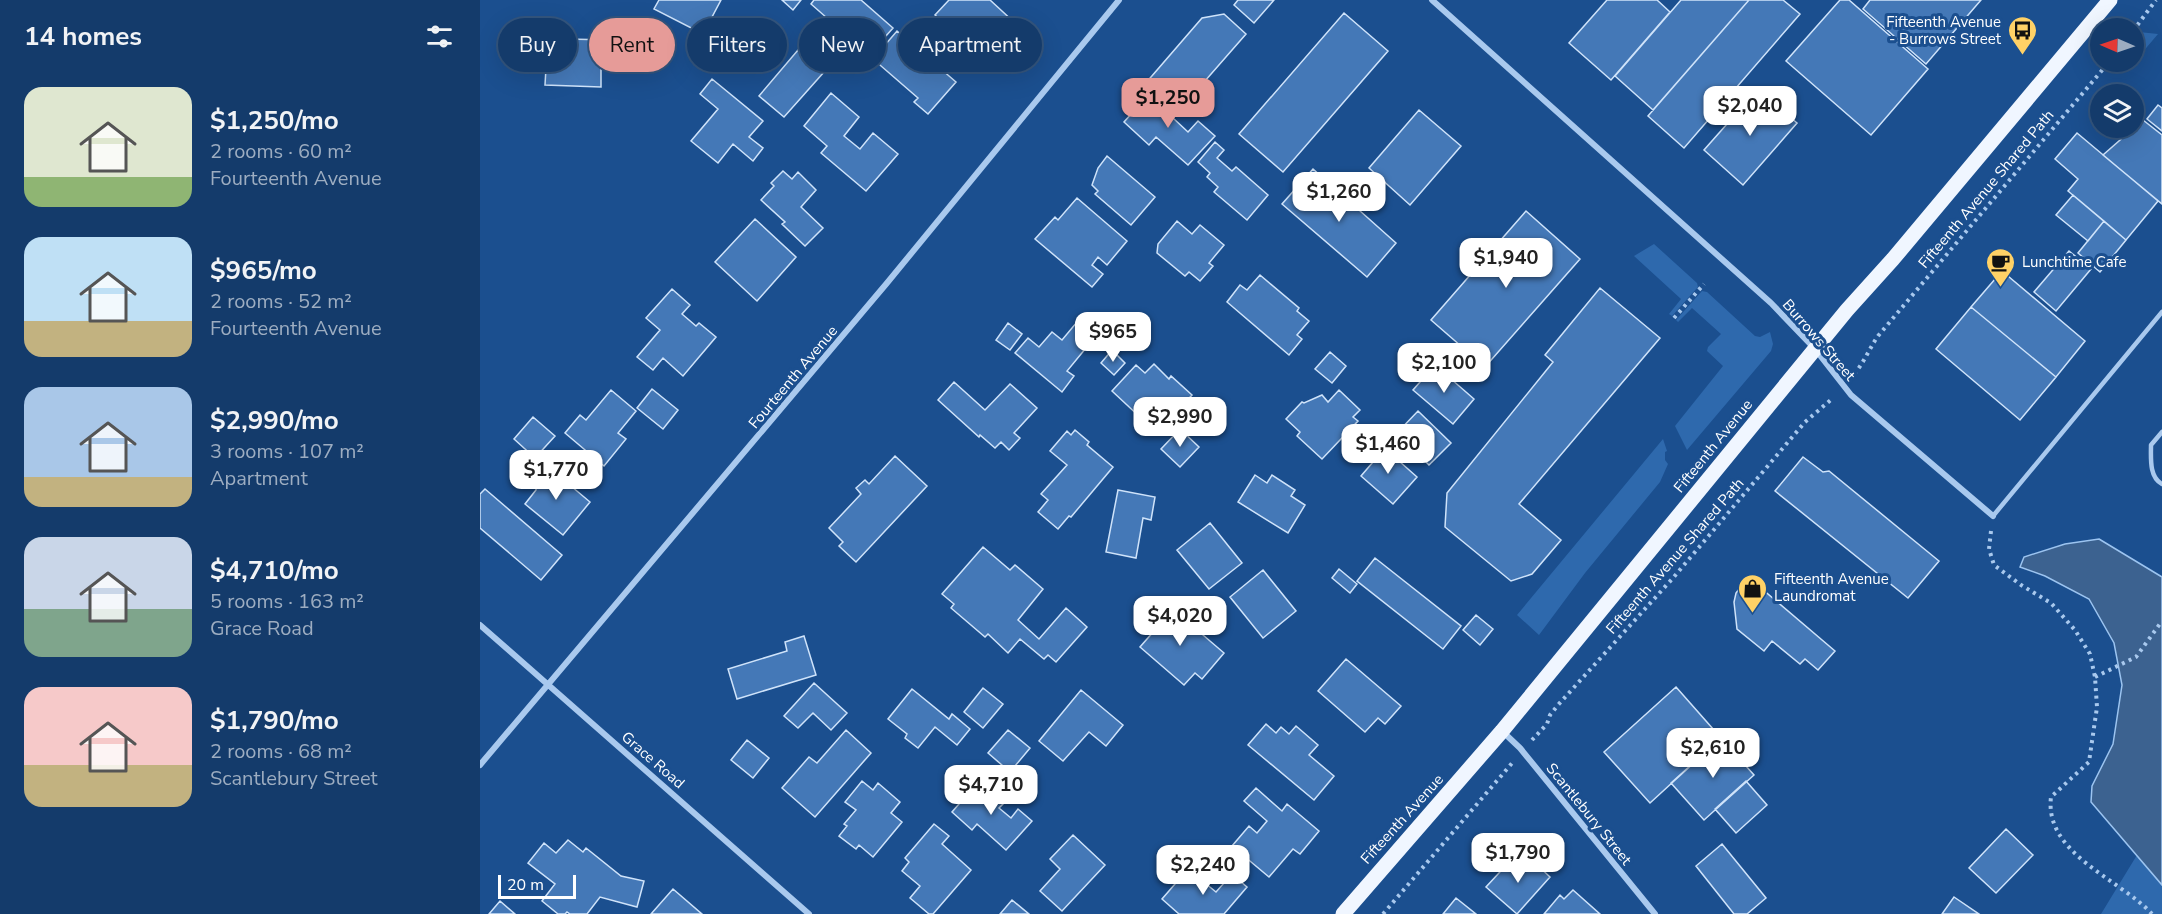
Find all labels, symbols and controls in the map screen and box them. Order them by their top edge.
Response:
place label: Fifteenth Avenue - Burrows Street [1886,12,2002,49]
bus stop icon: Fifteenth Avenue - Burrows Street [2006,15,2038,57]
chip: Buy [498,18,577,72]
chip: Rent [589,18,675,72]
chip: Filters [687,18,787,72]
chip: New [799,18,886,72]
chip: Apartment [898,18,1042,72]
north arrow [2090,18,2144,72]
map controls [2090,18,2144,138]
text: 14 homes [24,19,142,54]
icon: filters [423,20,456,53]
pin: $1,250 [1119,78,1217,129]
text: $1,250 [1136,84,1200,111]
button: layers [2090,84,2144,138]
pin: $2,040 [1701,86,1799,137]
text: $2,040 [1718,92,1782,119]
text: $1,250/mo [210,103,339,138]
street label: Fifteenth Avenue Shared Path [1914,106,2058,272]
icon: home [72,111,144,183]
text: 2 rooms · 60 m² [210,138,352,165]
text: Fourteenth Avenue [210,165,382,192]
pin: $1,260 [1290,172,1388,223]
text: $1,260 [1307,178,1371,205]
pin: $1,940 [1457,238,1555,289]
text: $1,940 [1474,244,1538,271]
cafe icon: Lunchtime Cafe [1985,246,2017,288]
place label: Lunchtime Cafe [2022,252,2126,272]
text: $965/mo [210,253,317,288]
icon: home [72,261,144,333]
text: 2 rooms · 52 m² [210,288,352,315]
street label: Burrows Street [1778,295,1860,386]
pin: $965 [1077,312,1149,363]
text: Fourteenth Avenue [210,315,382,342]
text: $965 [1089,318,1137,345]
street label: Fourteenth Avenue [744,321,842,433]
pin: $2,100 [1395,343,1493,394]
text: $2,100 [1412,349,1476,376]
street label: Fifteenth Avenue [1669,395,1757,497]
pin: $2,990 [1131,397,1229,448]
text: $2,990/mo [210,403,339,438]
text: $2,990 [1148,403,1212,430]
icon: home [72,411,144,483]
pin: $1,460 [1339,424,1437,475]
text: $1,460 [1356,430,1420,457]
text: 3 rooms · 107 m² [210,438,364,465]
pin: $1,770 [507,450,605,501]
text: $1,770 [524,456,588,483]
text: Apartment [210,465,308,492]
street label: Fifteenth Avenue Shared Path [1602,474,1748,638]
text: $4,710/mo [210,553,339,588]
icon: home [72,561,144,633]
place label: Fifteenth Avenue Laundromat [1774,569,1889,606]
shop icon: Fifteenth Avenue Laundromat [1737,572,1769,614]
text: 5 rooms · 163 m² [210,588,364,615]
pin: $4,020 [1131,596,1229,647]
text: $4,020 [1148,602,1212,629]
text: Grace Road [210,615,314,642]
text: $1,790/mo [210,703,339,738]
icon: home [72,711,144,783]
street label: Grace Road [617,727,689,793]
pin: $2,610 [1664,728,1762,779]
text: $2,610 [1681,734,1745,761]
text: 2 rooms · 68 m² [210,738,352,765]
street label: Scantlebury Street [1542,759,1637,870]
text: Scantlebury Street [210,765,378,792]
pin: $4,710 [942,765,1040,816]
street label: Fifteenth Avenue [1356,770,1448,868]
text: $4,710 [959,771,1023,798]
pin: $1,790 [1469,833,1567,884]
text: $1,790 [1486,839,1550,866]
pin: $2,240 [1154,845,1252,896]
text: $2,240 [1171,851,1235,878]
scale bar [498,872,576,900]
text: 20 m [507,874,544,896]

